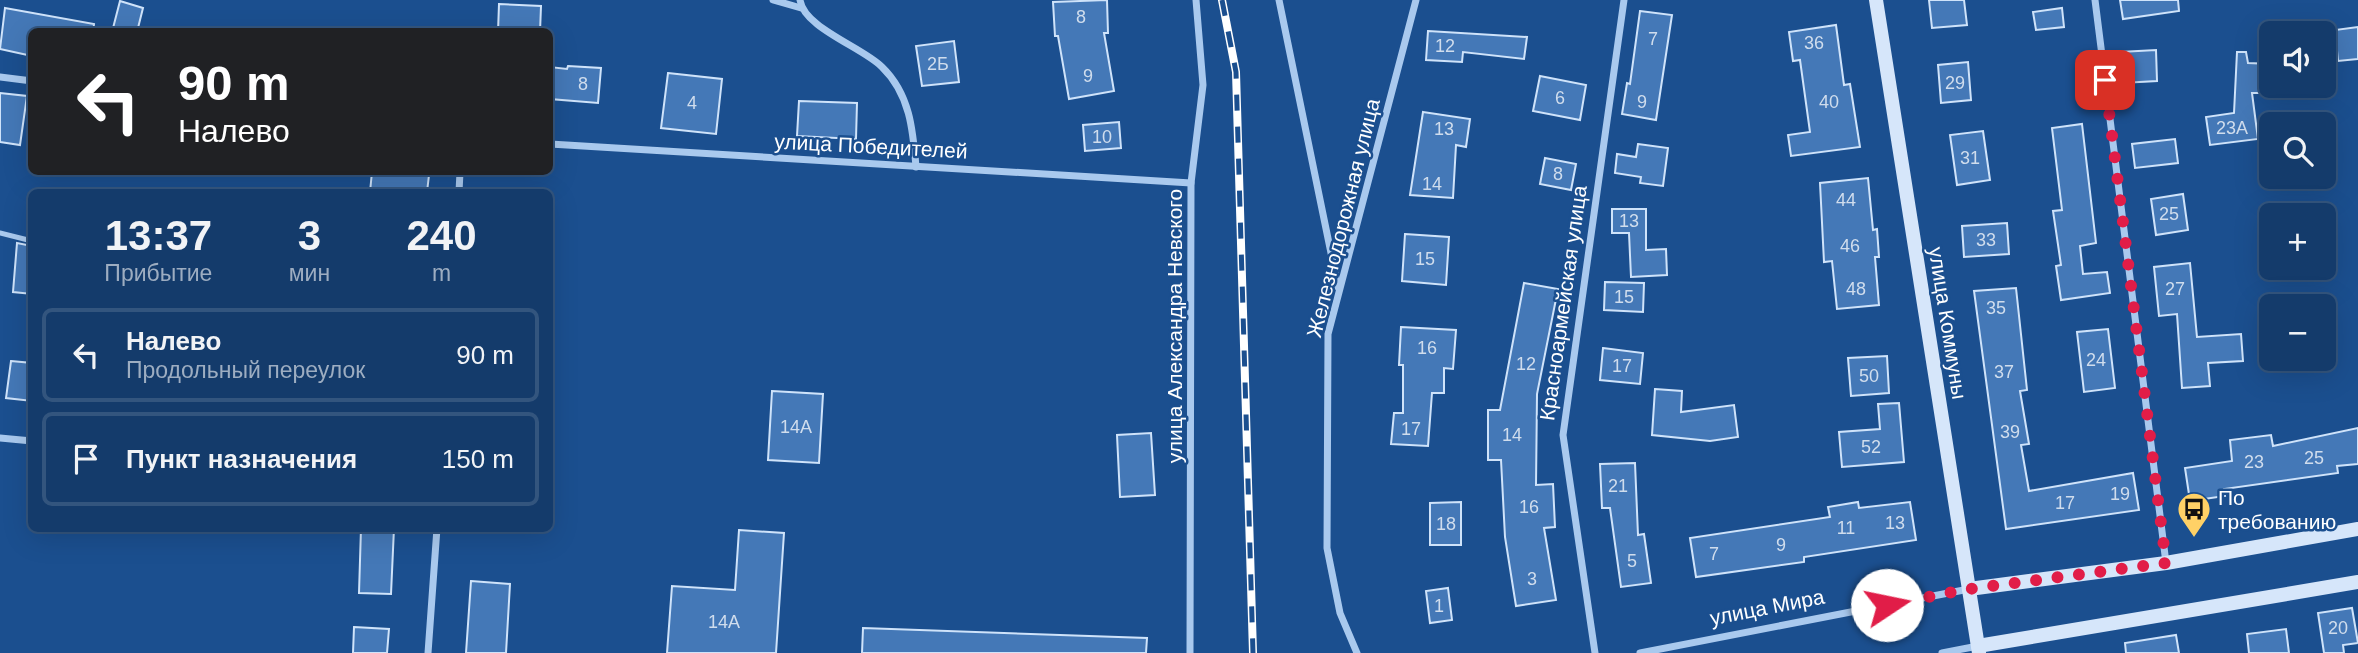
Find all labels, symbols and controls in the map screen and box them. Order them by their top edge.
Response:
house number: 8 [1076,7,1086,27]
map controls [2259,21,2336,371]
button: sound [2259,21,2336,98]
house number: 7 [1648,29,1658,49]
house number: 36 [1804,33,1824,53]
house number: 12 [1435,36,1455,56]
pin [2075,50,2135,110]
house number: 2Б [927,54,949,74]
icon: left [63,56,154,147]
text: 90 m [178,56,290,110]
icon: arrive [2086,61,2124,99]
house number: 9 [1083,66,1093,86]
house number: 29 [1945,73,1965,93]
house number: 8 [578,74,588,94]
house number: 6 [1555,88,1565,108]
house number: 9 [1637,92,1647,112]
house number: 40 [1819,92,1839,112]
house number: 4 [687,93,697,113]
street label: Железнодорожная улица [1302,96,1384,340]
button: search [2259,112,2336,189]
text: Налево [178,113,290,149]
house number: 23А [2216,118,2248,138]
house number: 13 [1434,119,1454,139]
house number: 10 [1092,127,1112,147]
street label: улица Победителей [774,129,968,163]
house number: 31 [1960,148,1980,168]
house number: 8 [1553,164,1563,184]
house number: 14 [1422,174,1442,194]
street label: Красноармейская улица [1535,184,1591,422]
street label: улица Александра Невского [1163,189,1186,463]
house number: 44 [1836,190,1856,210]
button: + [2259,203,2336,280]
house number: 25 [2159,204,2179,224]
house number: 13 [1619,211,1639,231]
text: 13:37 [105,212,212,259]
text: 3 [298,212,321,259]
text: 240 [407,212,477,259]
house number: 33 [1976,230,1996,250]
house number: 46 [1840,236,1860,256]
street label: улица Коммуны [1925,245,1971,401]
house number: 15 [1415,249,1435,269]
text: Прибытие [104,260,212,286]
text: мин [289,260,330,286]
text: m [432,260,451,286]
house number: 48 [1846,279,1866,299]
house number: 27 [2165,279,2185,299]
house number: 15 [1614,287,1634,307]
button: − [2259,294,2336,371]
house number: 35 [1986,298,2006,318]
text: Налево [126,326,221,356]
icon: left [67,336,105,374]
house number: 16 [1417,338,1437,358]
text: 90 m [456,340,514,370]
house number: 24 [2086,350,2106,370]
house number: 12 [1516,354,1536,374]
house number: 17 [1612,356,1632,376]
text: Продольный переулок [126,357,365,383]
house number: 37 [1994,362,2014,382]
house number: 50 [1859,366,1879,386]
house number: 14А [780,417,812,437]
house number: 17 [1401,419,1421,439]
house number: 39 [2000,422,2020,442]
house number: 14 [1502,425,1522,445]
house number: 52 [1861,437,1881,457]
icon: arrive [67,440,105,478]
text: Пункт назначения [126,444,357,474]
text: 150 m [442,444,514,474]
house number: 25 [2304,448,2324,468]
house number: 23 [2244,452,2264,472]
house number: 21 [1608,476,1628,496]
house number: 19 [2110,484,2130,504]
place label: По требованию [2218,486,2336,533]
bus stop icon: По требованию [2175,490,2213,539]
house number: 17 [2055,493,2075,513]
house number: 16 [1519,497,1539,517]
house number: 13 [1885,513,1905,533]
house number: 18 [1436,514,1456,534]
house number: 11 [1837,518,1855,538]
house number: 9 [1776,535,1786,555]
house number: 7 [1709,544,1719,564]
house number: 5 [1627,551,1637,571]
position arrow [1850,568,1924,642]
house number: 3 [1527,569,1537,589]
street label: улица Мира [1708,585,1827,629]
house number: 1 [1434,596,1444,616]
house number: 14А [708,612,740,632]
house number: 20 [2328,618,2348,638]

